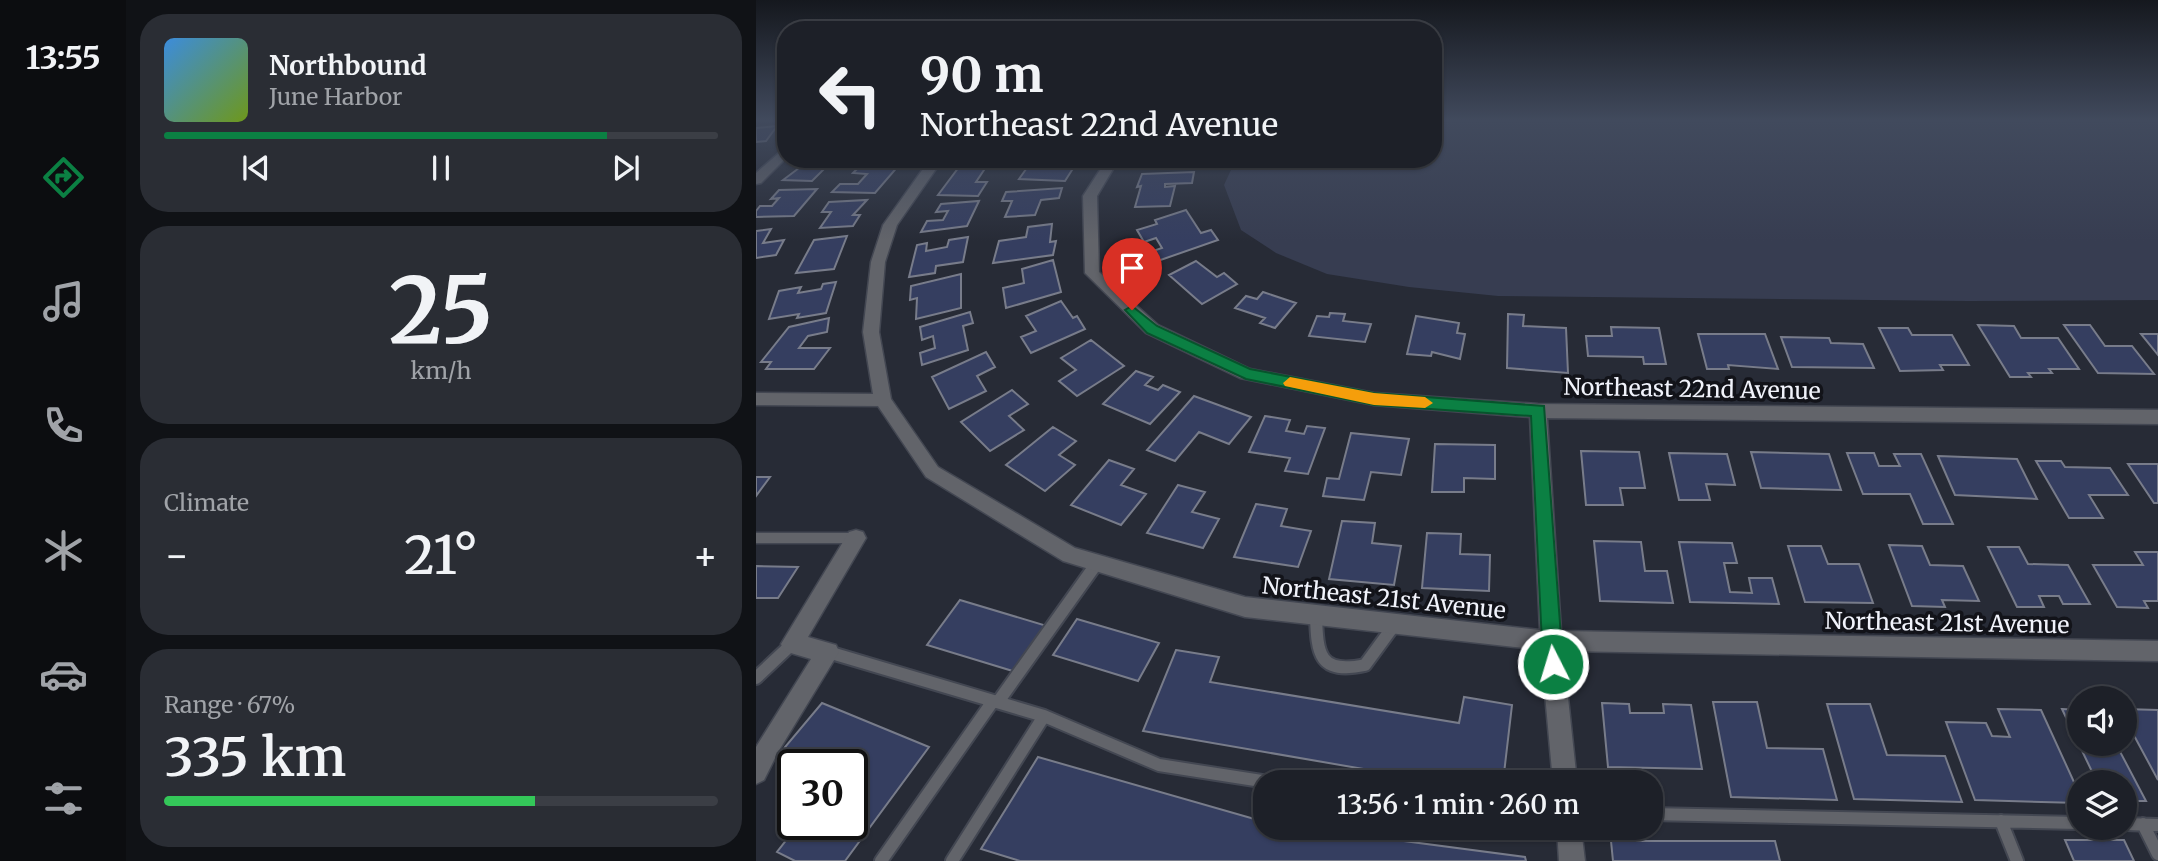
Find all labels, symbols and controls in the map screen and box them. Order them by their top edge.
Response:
text: 13:55 [25,38,101,78]
text: 90 m [920,44,1044,105]
text: Northbound [269,49,427,82]
icon: left [805,49,896,140]
text: June Harbor [269,82,402,111]
text: Northeast 22nd Avenue [920,105,1278,145]
icon: previous [237,149,275,187]
icon: pause [422,149,460,187]
icon: next [607,149,645,187]
icon: directions [39,153,88,202]
pin [1102,238,1162,310]
icon: arrive [1113,249,1151,287]
text: 25 [389,253,493,368]
icon: music [39,277,88,326]
text: km/h [411,356,471,385]
street label: Northeast 22nd Avenue [1563,372,1821,405]
icon: phone [39,401,88,450]
text: Climate [164,488,249,517]
text: 21° [404,523,478,588]
icon: climate [39,526,88,575]
text: − [164,532,189,579]
text: + [693,532,718,579]
street label: Northeast 21st Avenue [1261,570,1507,625]
street label: Northeast 21st Avenue [1824,606,2070,639]
position arrow [1516,627,1590,701]
icon: car [39,650,88,699]
map controls [2067,686,2137,840]
button: sound [2067,686,2137,756]
text: Range · 67% [164,690,295,719]
text: 335 km [164,725,346,790]
speed limit sign: 30 [777,749,868,840]
button: layers [2067,770,2137,840]
icon: filters [39,774,88,823]
text: 13:56 · 1 min · 260 m [1337,788,1579,821]

